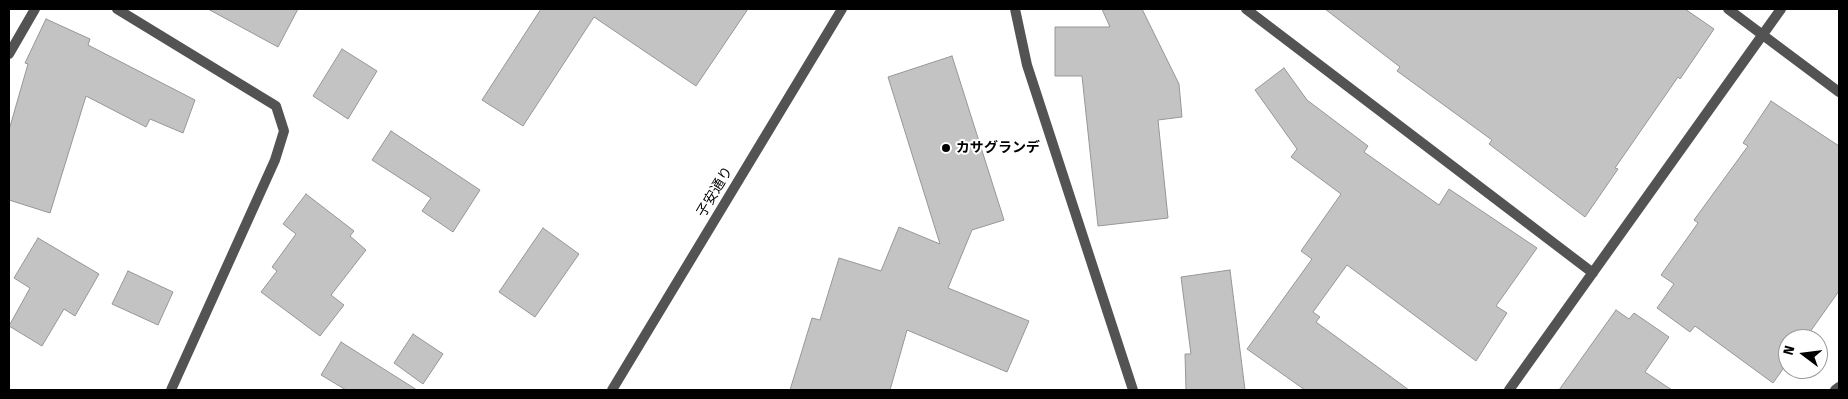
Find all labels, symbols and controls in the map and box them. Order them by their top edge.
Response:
place label: カサグランデ [956,140,1040,156]
marker: カサグランデ [940,142,952,154]
street label: 子安通り [693,164,737,220]
north arrow [1778,329,1828,379]
text: N [1780,344,1798,357]

